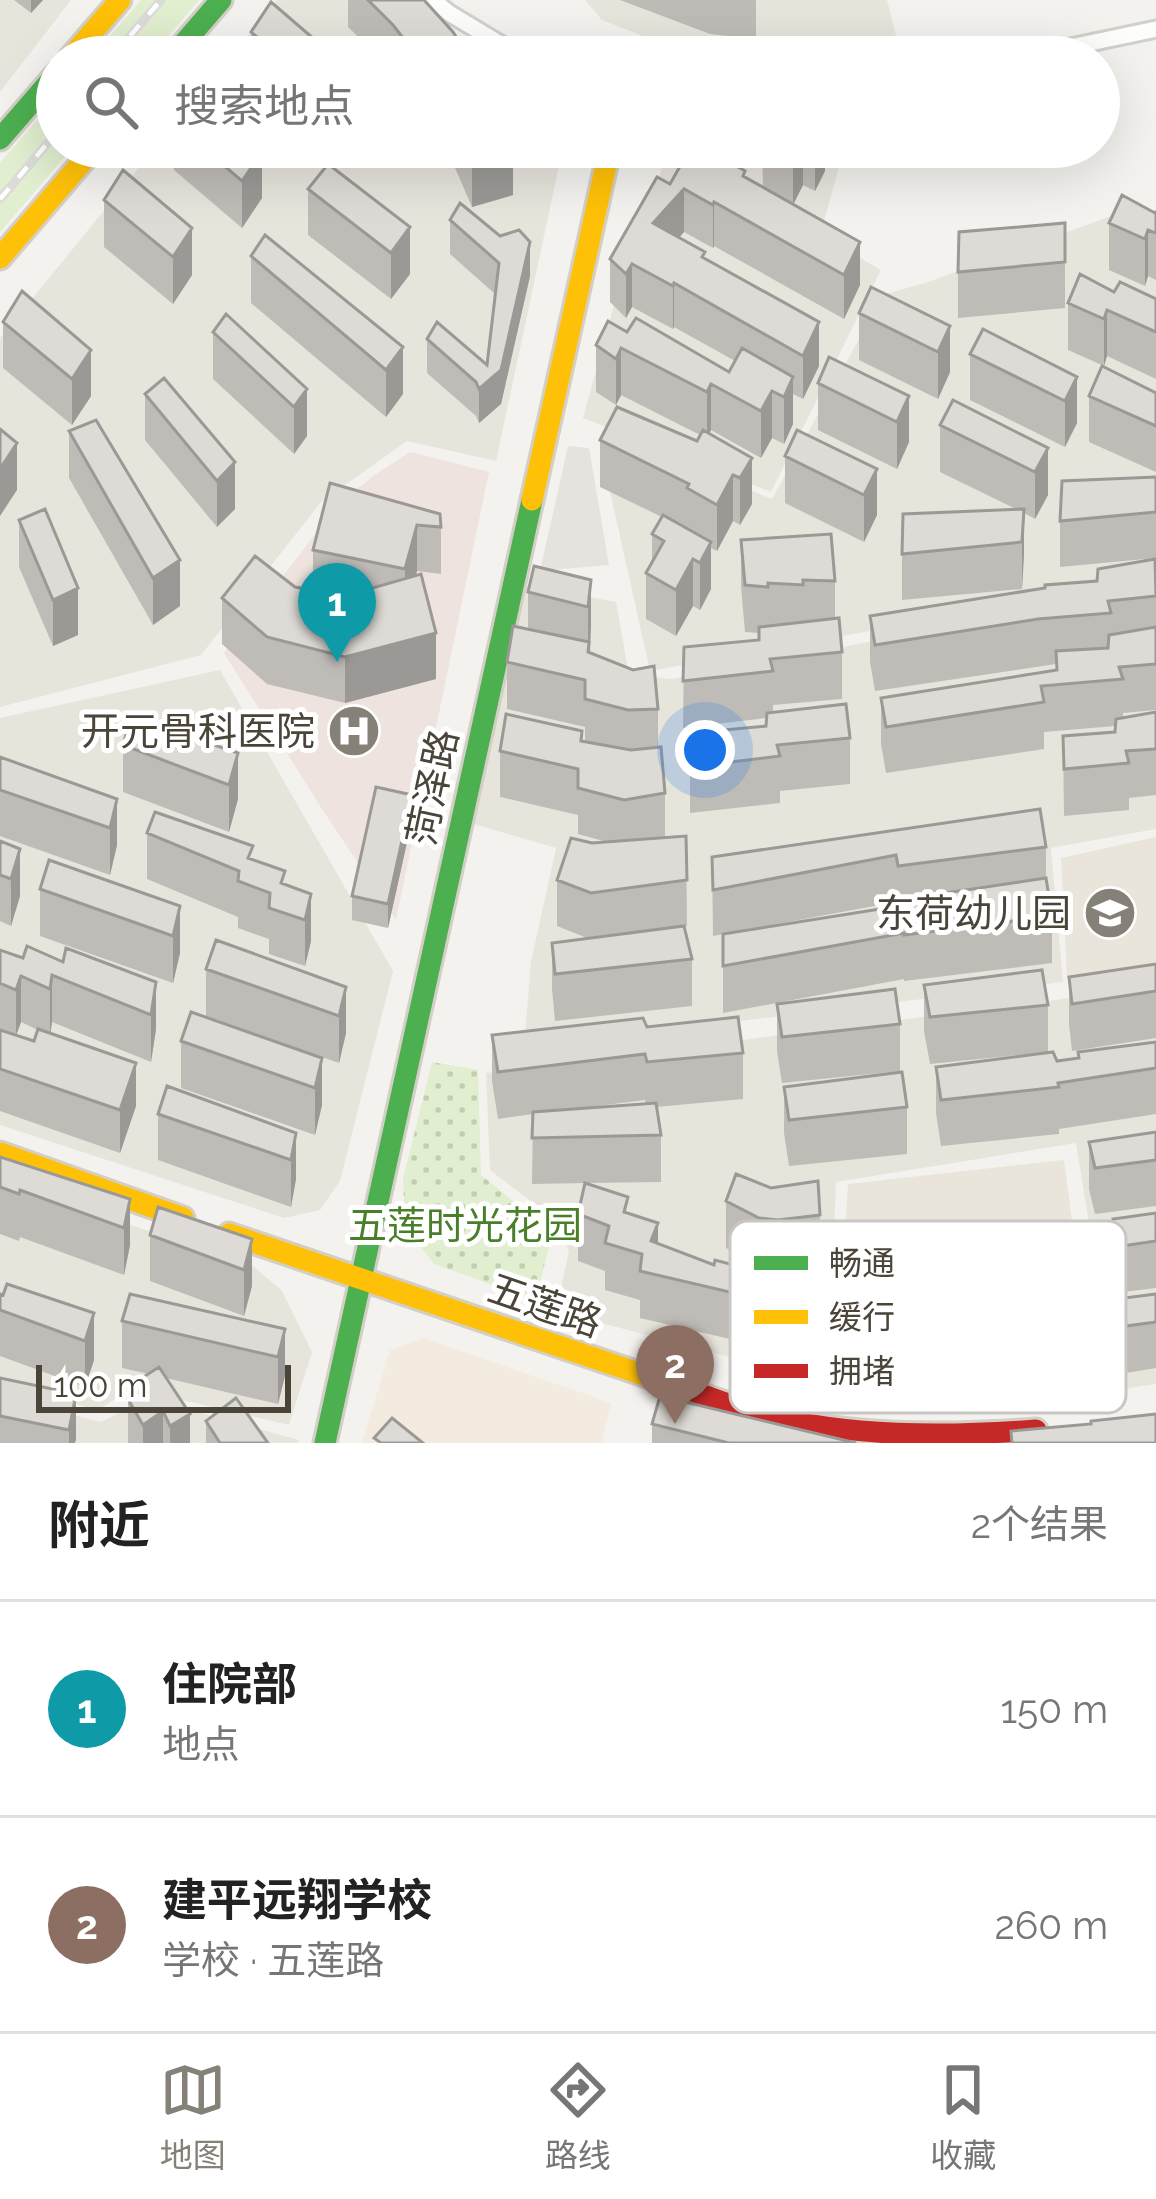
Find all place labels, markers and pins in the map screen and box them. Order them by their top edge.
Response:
pin: 1 [298,563,376,662]
hospital icon: 开元骨科医院 [326,703,382,759]
place label: 开元骨科医院 [81,708,315,754]
school or university icon: 东荷幼儿园 [1082,885,1138,941]
place label: 东荷幼儿园 [876,890,1071,936]
pin: 2 [636,1325,714,1424]

